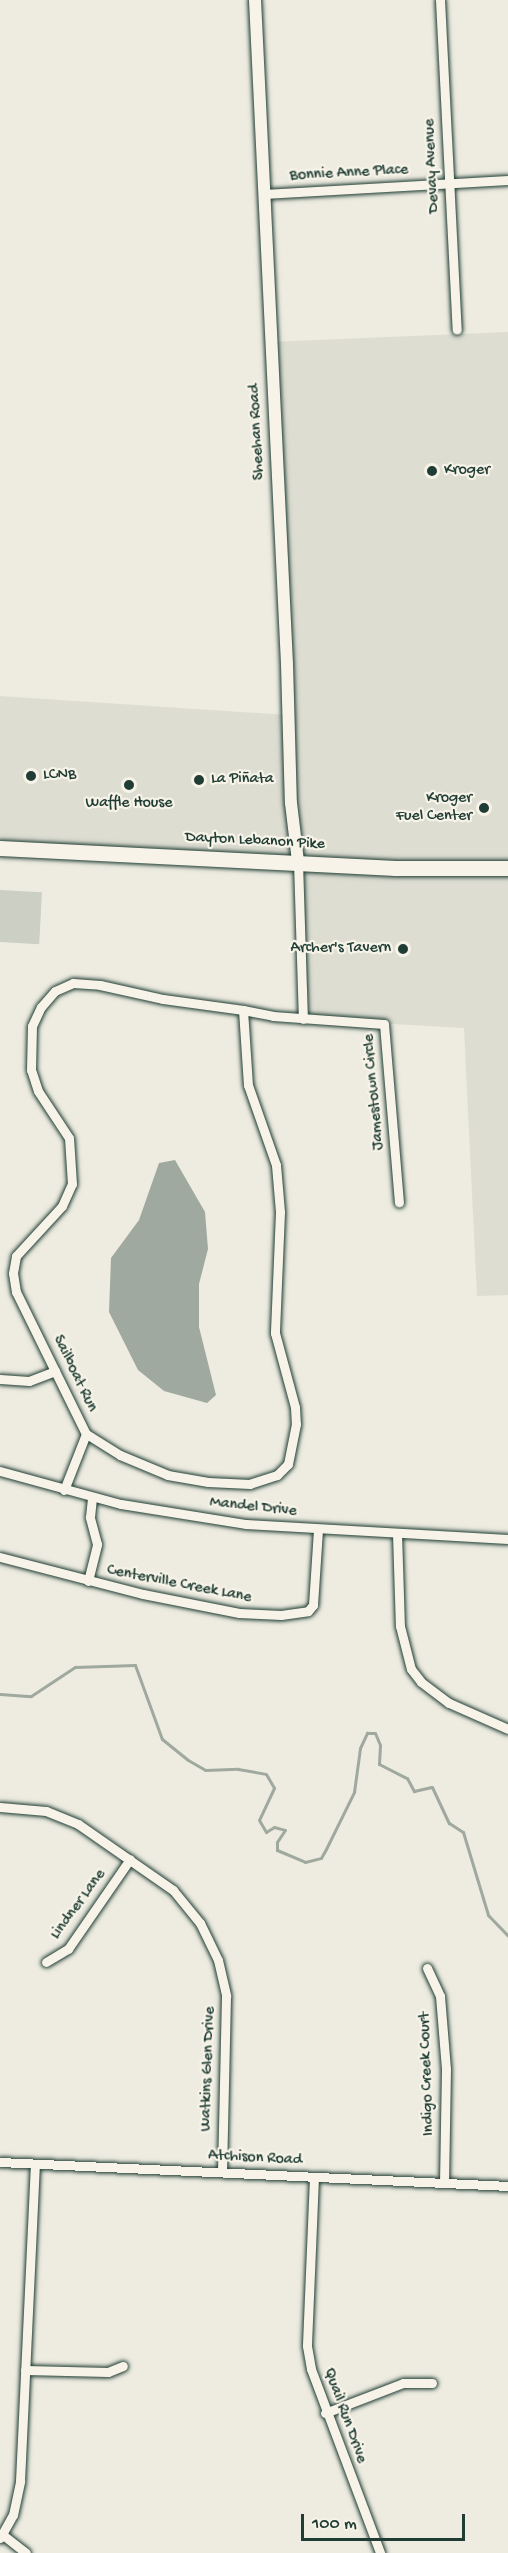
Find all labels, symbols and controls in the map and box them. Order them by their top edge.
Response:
street label: Devay Avenue [421,118,445,214]
street label: Bonnie Anne Place [289,161,409,187]
street label: Sheehan Road [246,383,270,481]
place label: Kroger [444,461,490,481]
marker: Kroger [425,464,439,478]
place label: LCNB [43,766,76,786]
marker: LCNB [24,769,38,783]
place label: La Piñata [211,770,274,790]
marker: La Piñata [192,773,206,787]
marker: Waffle House [122,778,136,792]
place label: Kroger Fuel Center [396,789,472,827]
place label: Waffle House [86,794,172,814]
marker: Kroger Fuel Center [477,801,491,815]
street label: Dayton Lebanon Pike [185,829,325,855]
place label: Archer's Tavern [291,939,391,959]
marker: Archer's Tavern [396,942,410,956]
street label: Jamestown Circle [360,1033,390,1151]
street label: Sailboat Run [47,1333,101,1415]
street label: Mandel Drive [209,1494,297,1522]
street label: Centerville Creek Lane [105,1562,253,1608]
street label: Lindner Lane [47,1866,111,1944]
street label: Watkins Glen Drive [197,2006,221,2132]
street label: Indigo Creek Court [416,2012,440,2136]
street label: Atchison Road [208,2147,302,2171]
street label: Quail Run Drive [318,2366,370,2466]
scale bar [304,2502,468,2540]
text: 100 m [312,2514,357,2535]

